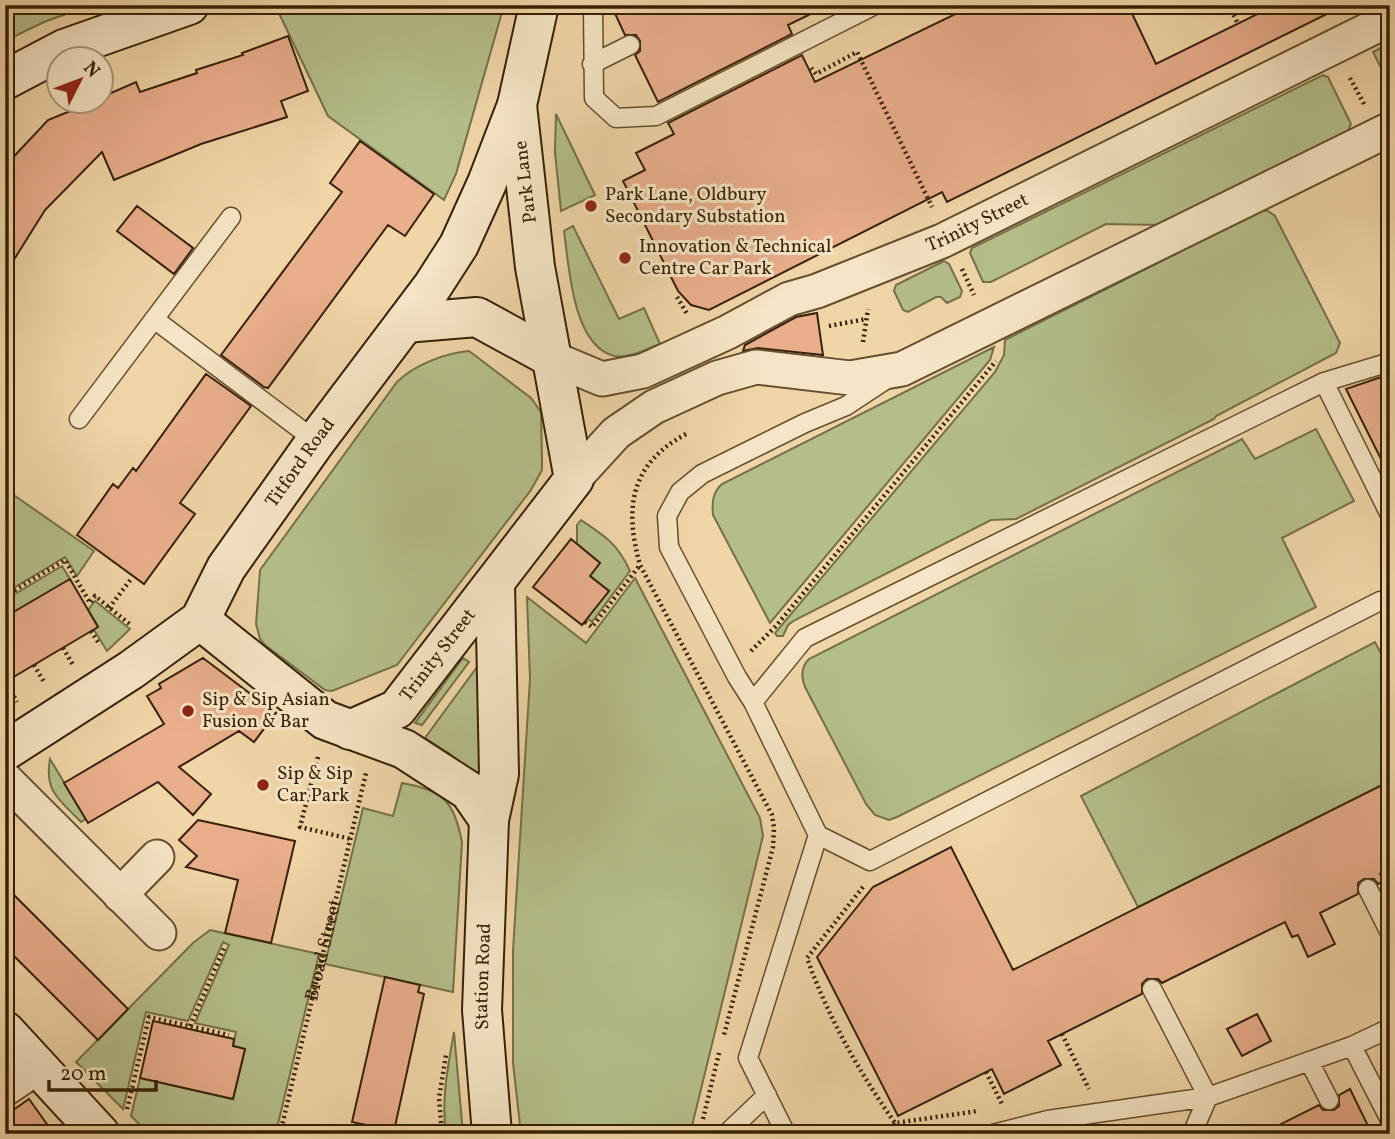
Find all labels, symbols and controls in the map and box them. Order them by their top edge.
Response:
north arrow [46,46,116,116]
text: N [77,56,106,84]
street label: Park Lane [508,139,544,225]
place label: Park Lane, Oldbury Secondary Substation [605,182,786,230]
street label: Trinity Street [922,187,1033,259]
marker: Park Lane, Oldbury Secondary Substation [583,198,599,214]
place label: Innovation & Technical Centre Car Park [639,234,832,282]
marker: Innovation & Technical Centre Car Park [617,250,633,266]
street label: Titford Road [260,413,342,513]
street label: Trinity Street [394,603,483,707]
place label: Sip & Sip Asian Fusion & Bar [202,687,330,735]
marker: Sip & Sip Asian Fusion & Bar [180,703,196,719]
place label: Sip & Sip Car Park [277,761,353,809]
marker: Sip & Sip Car Park [255,777,271,793]
street label: Broad Street [299,896,349,1004]
street label: Station Road [469,923,498,1031]
scale bar [49,1048,156,1092]
text: 20 m [60,1060,106,1089]

